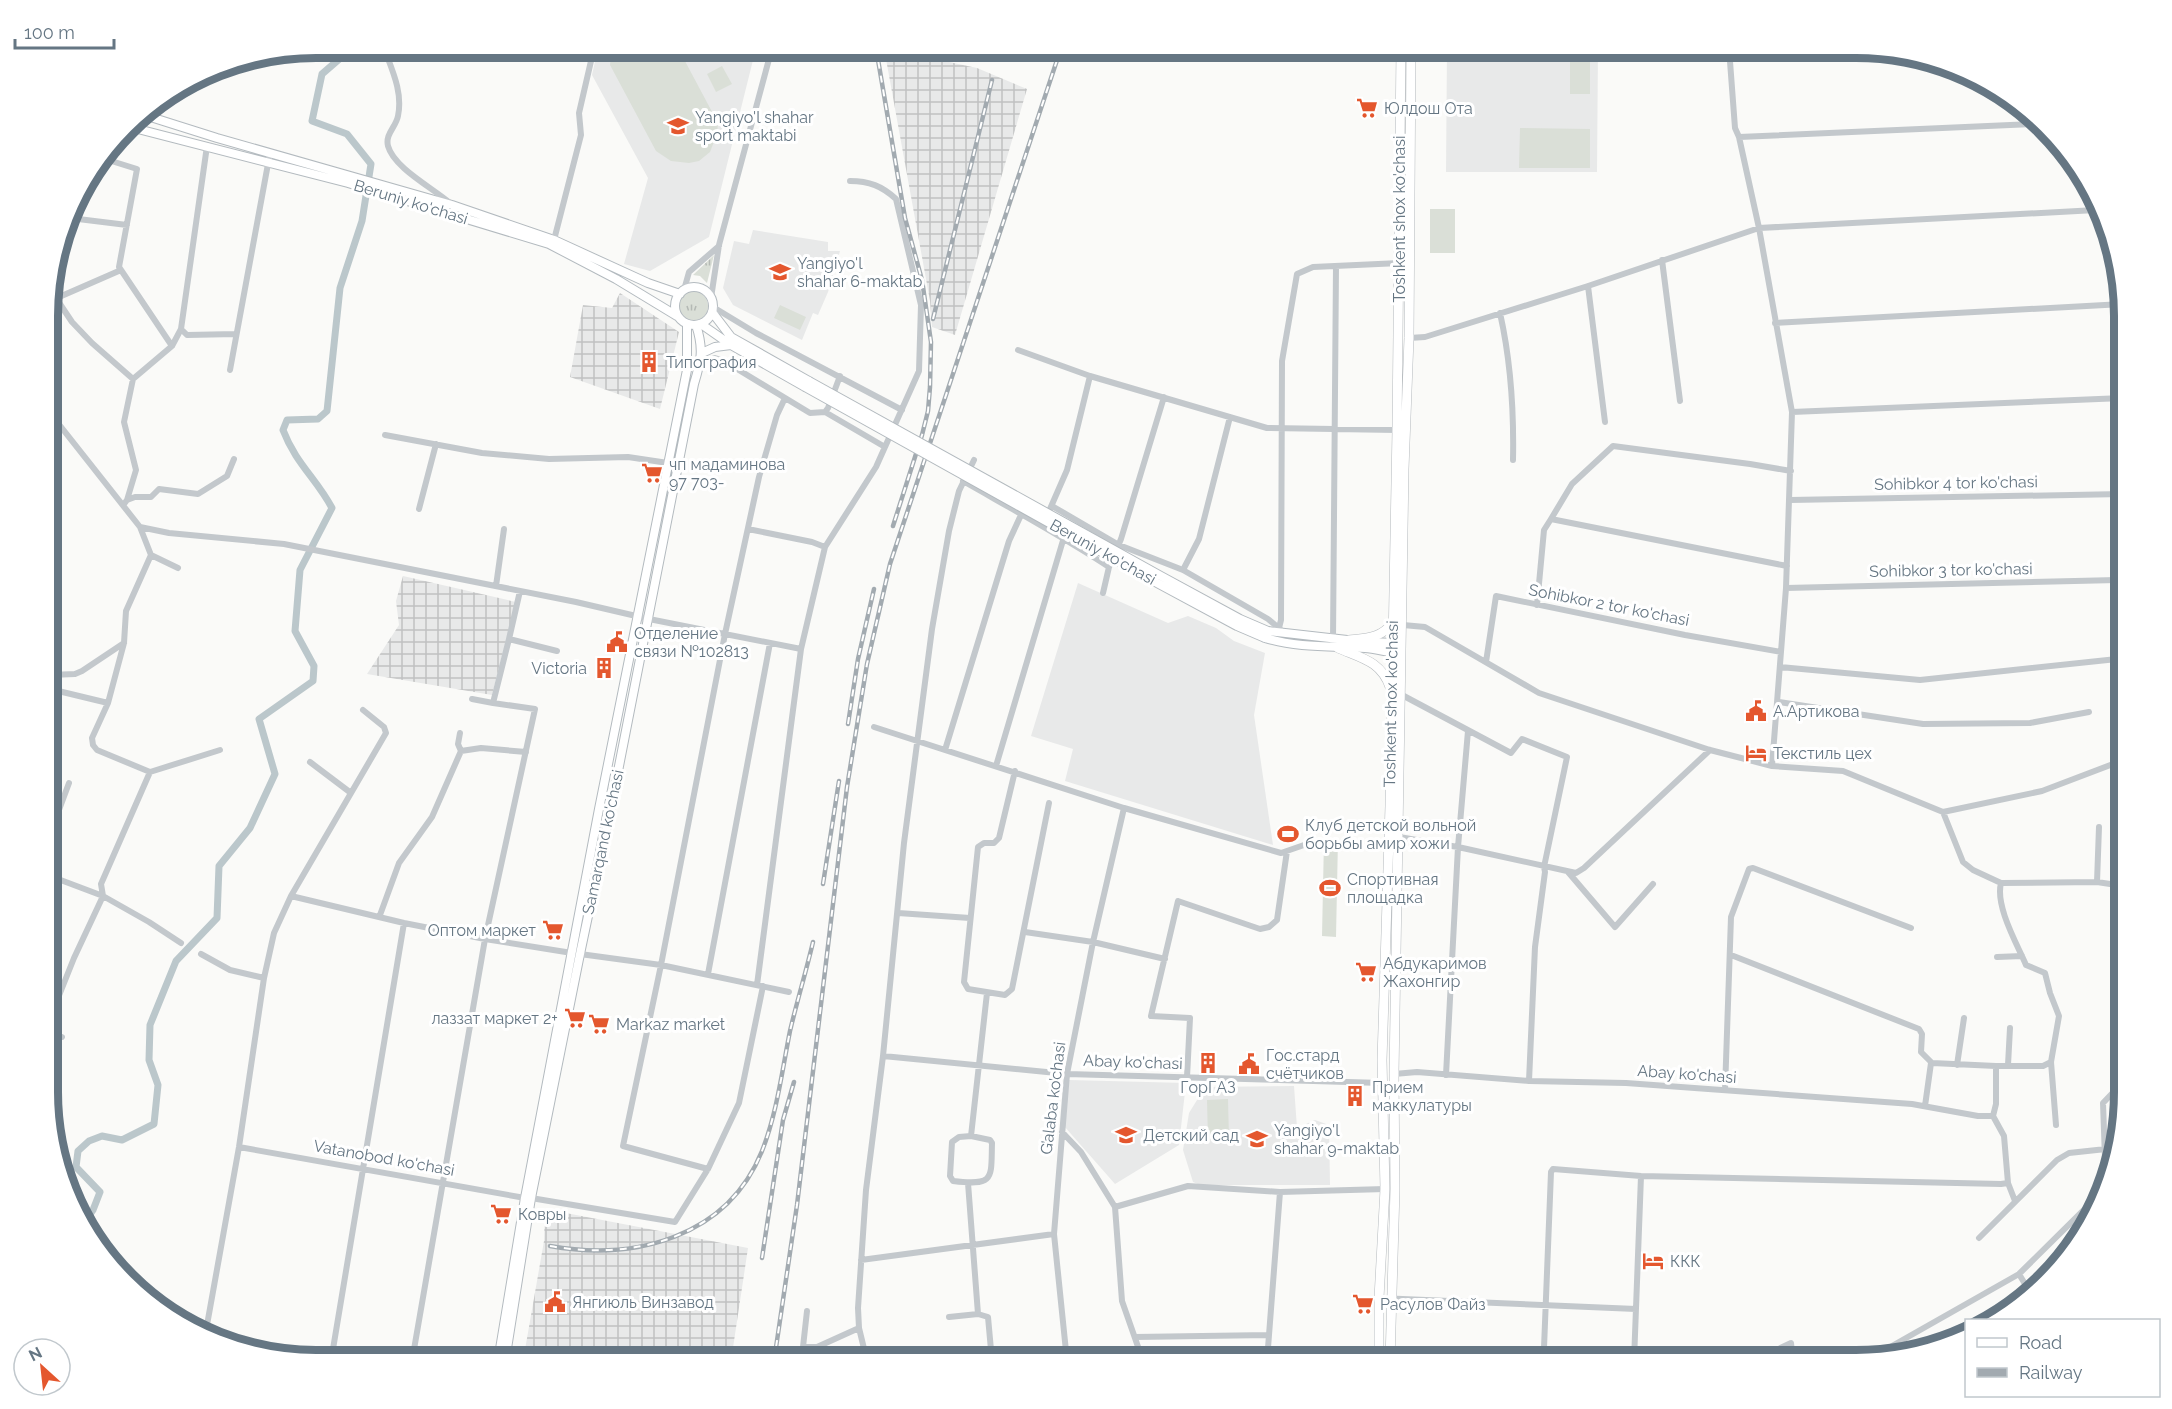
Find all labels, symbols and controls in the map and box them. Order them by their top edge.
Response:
scale bar [15,12,114,50]
text: 100 m [24,22,75,43]
supermarket icon: Юлдош Ота [1355,96,1379,120]
place label: Юлдош Ота [1384,99,1473,118]
place label: Yangiyo'l shahar sport maktabi [695,108,814,145]
school or university icon: Yangiyo'l shahar sport maktabi [666,114,690,138]
street label: Toshkent shox ko'chasi [1390,136,1409,303]
street label: Beruniy ko'chasi [352,176,470,228]
place label: Yangiyo'l shahar 6-maktab [797,254,923,291]
school or university icon: Yangiyo'l shahar 6-maktab [768,260,792,284]
building icon: Типография [637,350,661,374]
place label: Типография [666,353,756,372]
place label: чп мадаминова 97 703- [669,455,785,492]
supermarket icon: чп мадаминова 97 703- [640,461,664,485]
street label: Sohibkor 4 tor ko'chasi [1874,472,2038,494]
street label: Beruniy ko'chasi [1047,515,1159,589]
street label: Sohibkor 3 tor ko'chasi [1869,559,2033,581]
street label: Sohibkor 2 tor ko'chasi [1527,580,1691,630]
street label: Toshkent shox ko'chasi [1380,620,1402,788]
place label: Отделение связи №102813 [634,624,749,661]
public building icon: Отделение связи №102813 [605,630,629,654]
building icon: Victoria [592,656,616,680]
place label: Victoria [531,659,587,678]
public building icon: А.Артикова [1744,699,1768,723]
place label: А.Артикова [1773,702,1859,721]
hotel icon: Текстиль цех [1744,741,1768,765]
place label: Текстиль цех [1773,744,1872,763]
street label: Samarqand ko'chasi [578,768,628,916]
place label: Клуб детской вольной борьбы амир хожи [1305,816,1476,853]
sports icon: Клуб детской вольной борьбы амир хожи [1276,822,1300,846]
place label: Спортивная площадка [1347,870,1439,907]
sports icon: Спортивная площадка [1318,876,1342,900]
supermarket icon: Оптом маркет [541,918,565,942]
place label: Оптом маркет [428,921,536,940]
place label: Абдукаримов Жахонгир [1383,954,1487,991]
supermarket icon: Абдукаримов Жахонгир [1354,960,1378,984]
supermarket icon: лаззат маркет 2+ [563,1006,587,1030]
place label: лаззат маркет 2+ [431,1009,558,1028]
supermarket icon: Markaz market [587,1012,611,1036]
place label: Markaz market [616,1015,726,1034]
street label: G’alaba ko’chasi [1037,1041,1069,1155]
place label: Гос.стард счётчиков [1266,1046,1344,1083]
street label: Abay ko'chasi [1083,1051,1183,1073]
building icon: ГорГАЗ [1196,1051,1220,1075]
public building icon: Гос.стард счётчиков [1237,1052,1261,1076]
street label: Abay ko'chasi [1637,1061,1737,1087]
place label: ГорГАЗ [1180,1078,1236,1097]
place label: Прием маккулатуры [1372,1078,1472,1115]
building icon: Прием маккулатуры [1343,1084,1367,1108]
place label: Yangiyo'l shahar 9-maktab [1274,1121,1399,1158]
school or university icon: Детский сад [1114,1123,1138,1147]
place label: Детский сад [1143,1126,1239,1145]
school or university icon: Yangiyo'l shahar 9-maktab [1245,1127,1269,1151]
street label: Vatanobod ko'chasi [312,1136,456,1180]
supermarket icon: Ковры [489,1202,513,1226]
place label: Ковры [518,1205,566,1224]
hotel icon: ККК [1641,1249,1665,1273]
place label: ККК [1670,1252,1700,1271]
public building icon: Янгиюль Винзавод [543,1290,567,1314]
supermarket icon: Расулов Файз [1351,1292,1375,1316]
place label: Янгиюль Винзавод [572,1293,714,1312]
place label: Расулов Файз [1380,1295,1486,1314]
legend [1965,1319,2160,1397]
text: Road [2019,1332,2062,1353]
north arrow [12,1337,72,1397]
text: N [26,1343,45,1365]
text: Railway [2019,1362,2083,1383]

